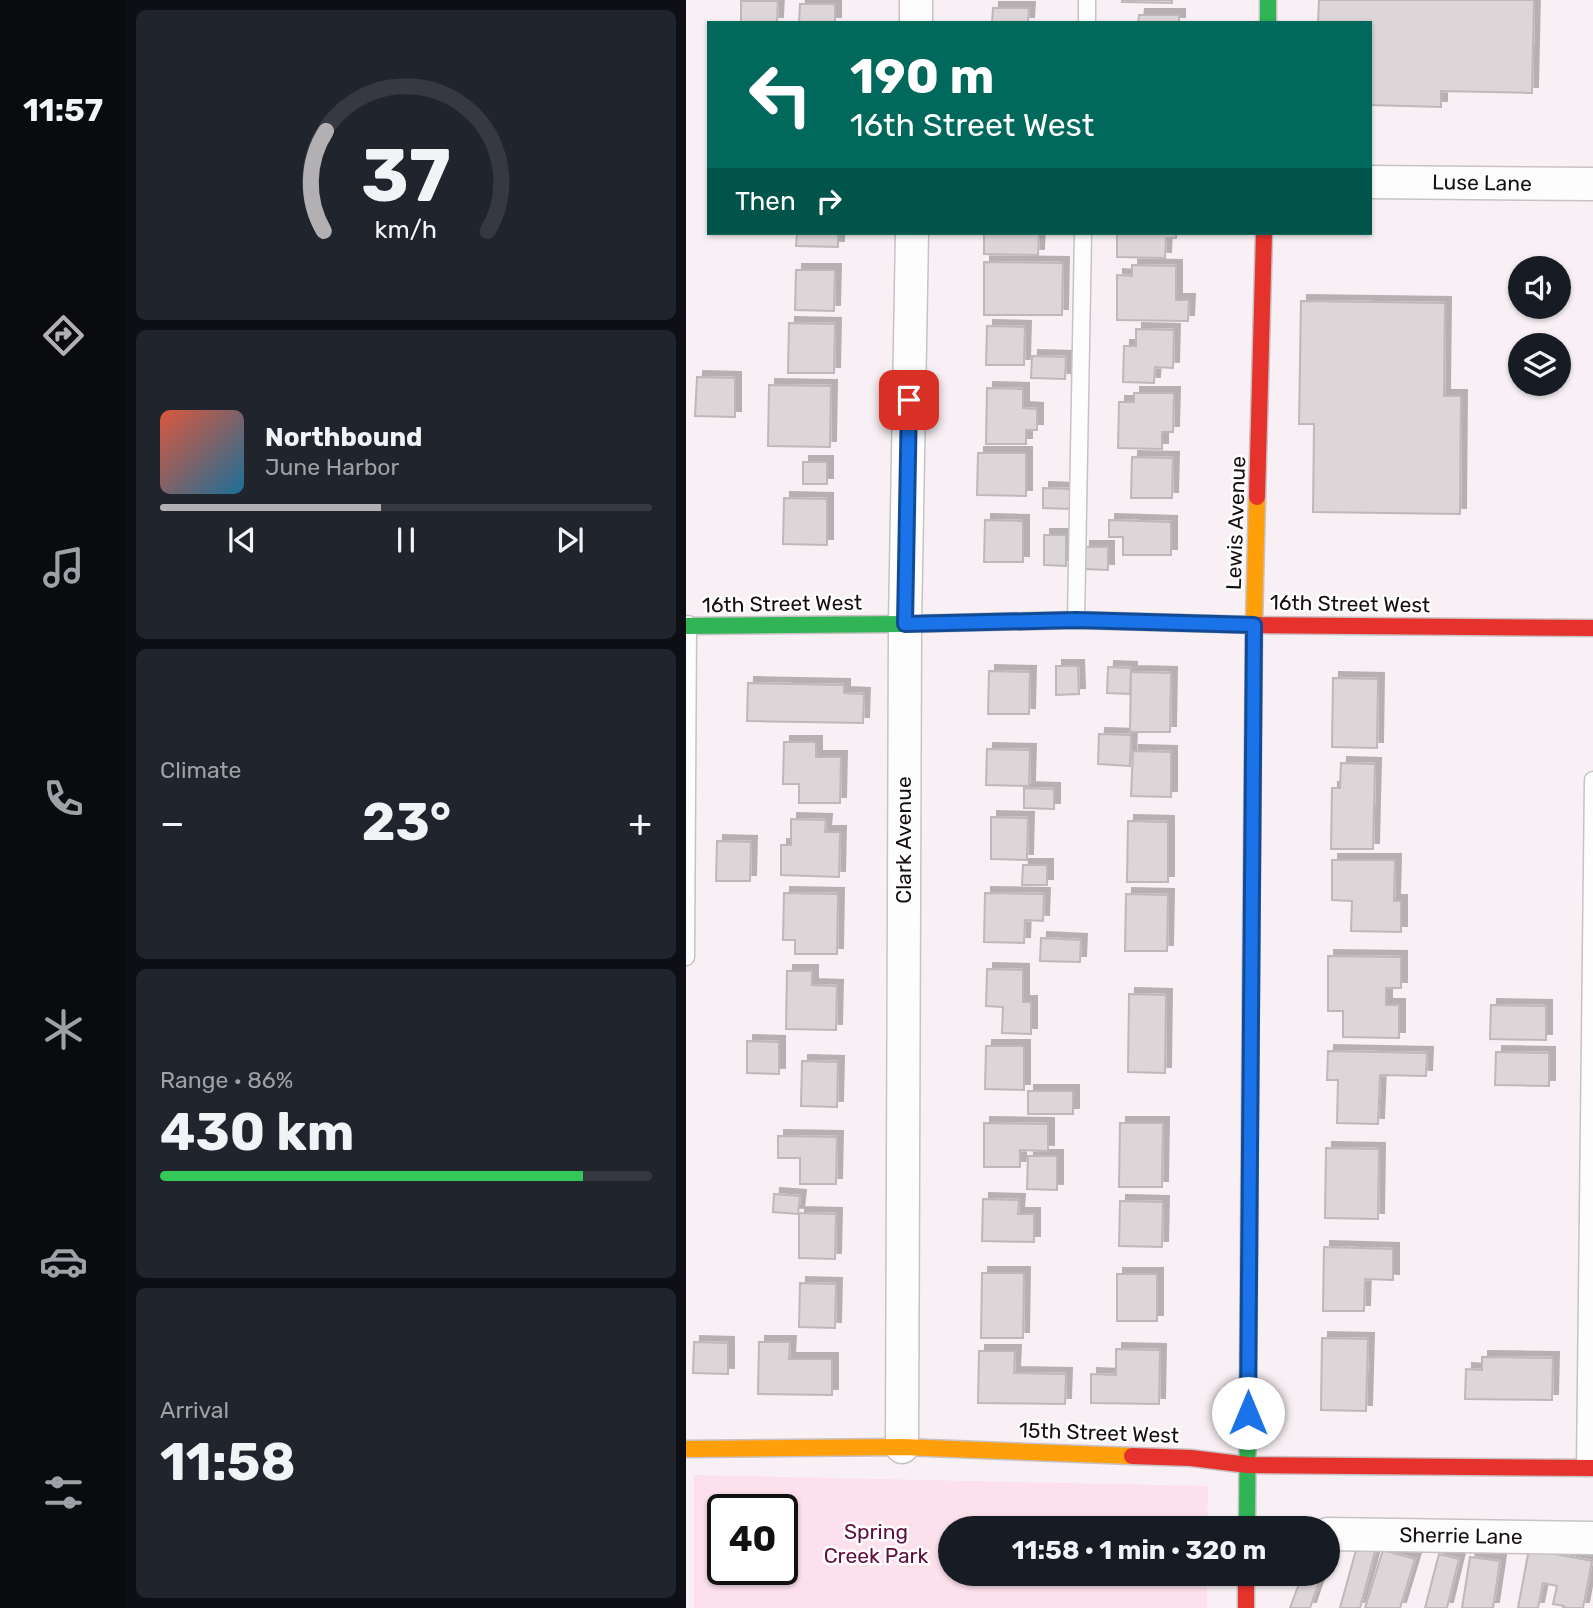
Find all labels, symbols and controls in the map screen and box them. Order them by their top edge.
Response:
text: 190 m [850,47,994,105]
icon: left [735,49,826,140]
text: 11:57 [23,91,103,129]
text: 16th Street West [850,106,1094,144]
text: 37 [361,133,451,219]
street label: Luse Lane [1432,169,1532,196]
icon: right [810,182,848,220]
text: Then [735,186,796,217]
text: km/h [375,215,437,244]
map controls [1508,256,1571,396]
button: sound [1508,256,1571,319]
icon: directions [39,311,88,360]
button: layers [1508,333,1571,396]
pin [879,370,939,430]
icon: arrive [890,381,928,419]
text: Northbound [265,422,423,453]
text: June Harbor [265,453,399,481]
street label: Lewis Avenue [1221,456,1250,590]
icon: previous [223,521,261,559]
icon: pause [387,521,425,559]
icon: next [551,521,589,559]
icon: music [39,543,88,592]
street label: 16th Street West [702,590,862,617]
street label: 16th Street West [1270,590,1430,617]
text: Climate [160,756,241,784]
icon: phone [39,774,88,823]
street label: Clark Avenue [891,776,916,904]
text: 23° [362,791,451,853]
text: − [160,800,185,846]
text: + [628,800,652,846]
icon: climate [39,1005,88,1054]
text: Range · 86% [160,1066,293,1094]
text: 430 km [160,1101,354,1163]
icon: car [39,1237,88,1286]
position arrow [1211,1376,1285,1450]
text: Arrival [160,1396,229,1424]
street label: 15th Street West [1019,1417,1179,1448]
text: 11:58 [160,1431,296,1493]
icon: filters [39,1468,88,1517]
speed limit sign: 40 [707,1494,798,1585]
park label: Spring Creek Park [824,1519,929,1568]
street label: Sherrie Lane [1399,1522,1523,1549]
text: 11:58 · 1 min · 320 m [1012,1535,1266,1566]

